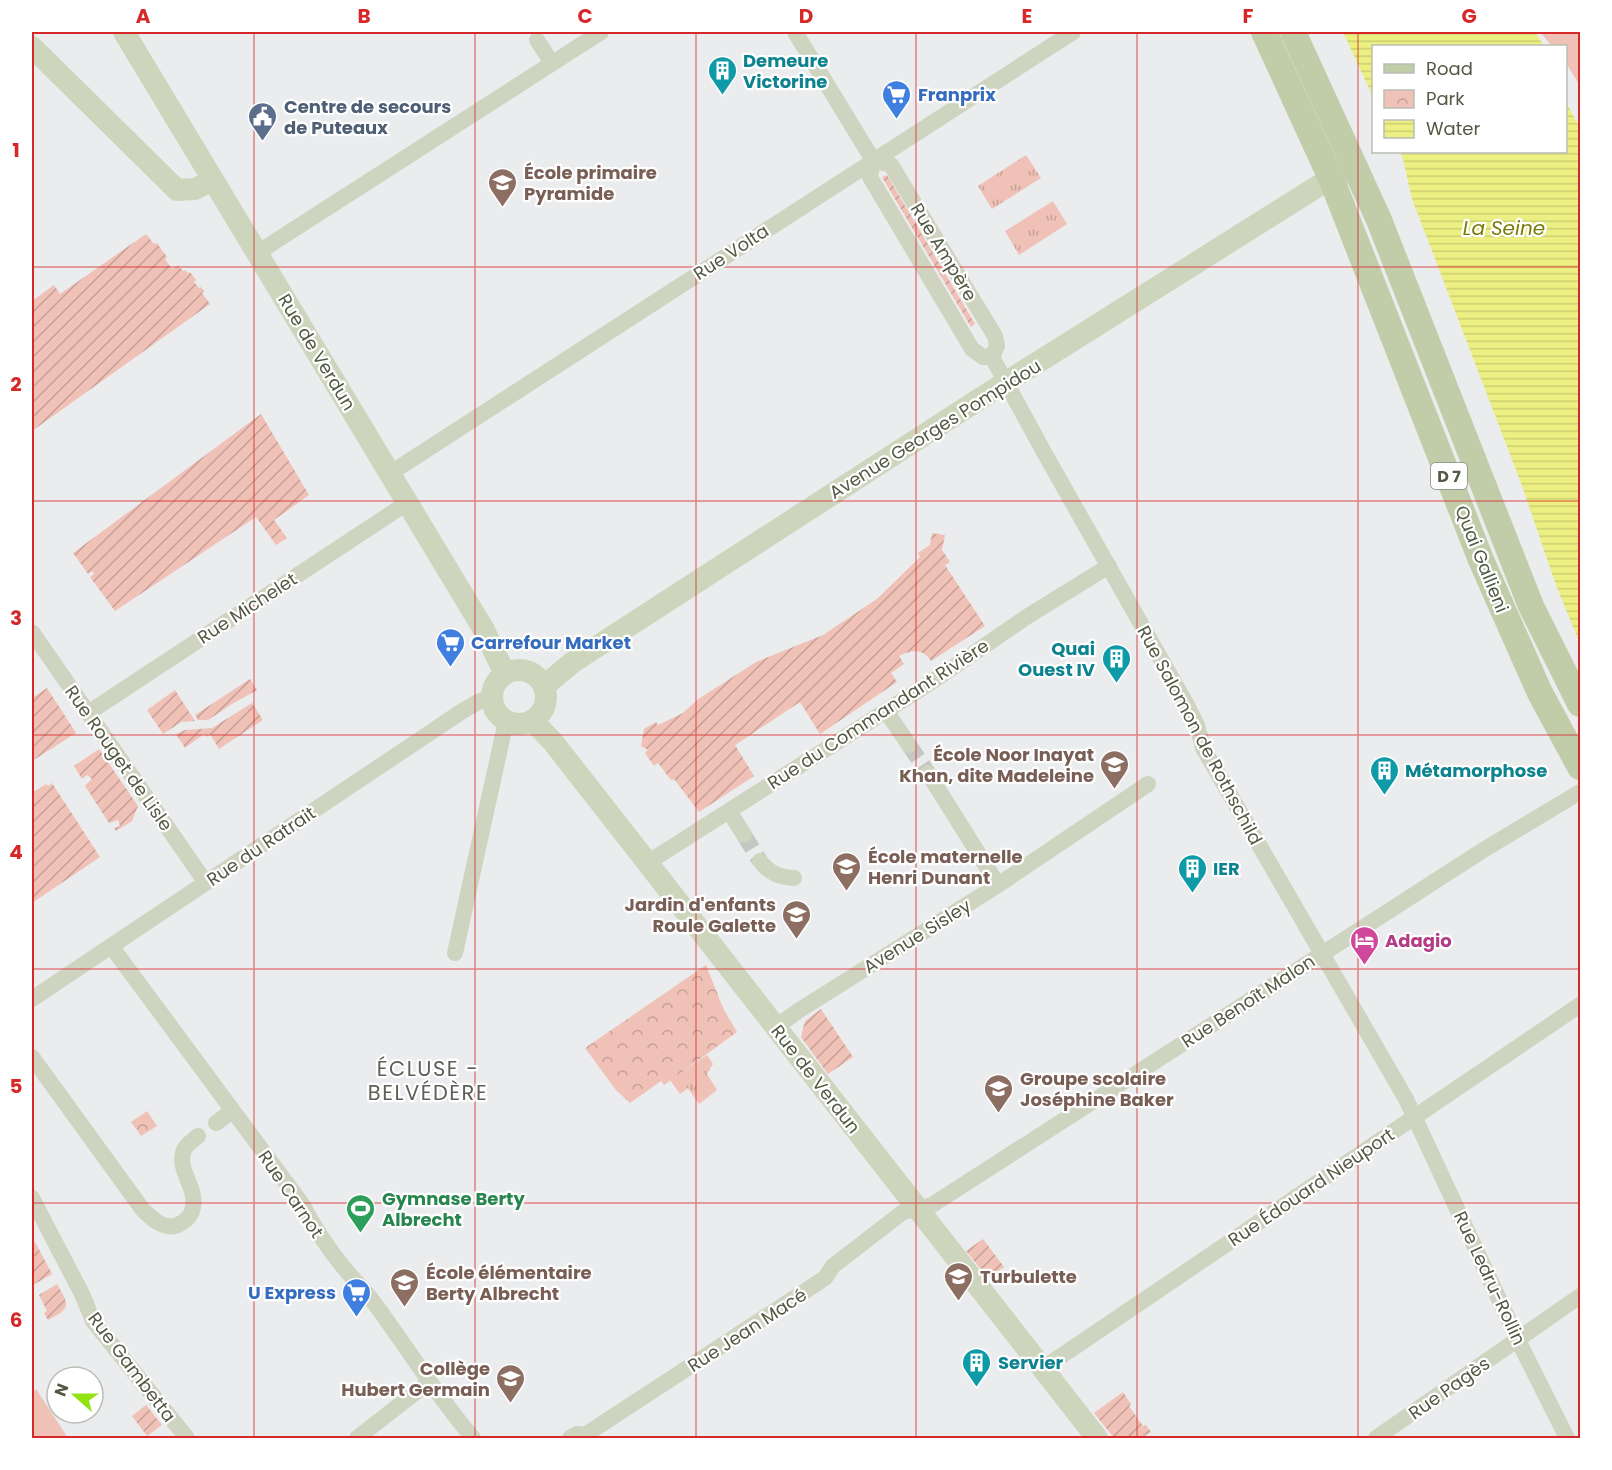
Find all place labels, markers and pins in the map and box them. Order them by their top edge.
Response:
place label: Demeure Victorine [743,48,828,94]
building icon: Demeure Victorine [706,54,738,96]
supermarket icon: Franprix [881,78,913,120]
place label: Franprix [918,82,996,107]
place label: Centre de secours de Puteaux [284,94,451,140]
public building icon: Centre de secours de Puteaux [247,100,279,142]
place label: École primaire Pyramide [524,160,657,206]
school or university icon: École primaire Pyramide [487,166,519,208]
supermarket icon: Carrefour Market [434,626,466,668]
place label: Carrefour Market [471,630,631,655]
place label: Quai Ouest IV [1018,636,1095,682]
building icon: Quai Ouest IV [1100,642,1132,684]
place label: École Noor Inayat Khan, dite Madeleine [899,742,1094,788]
school or university icon: École Noor Inayat Khan, dite Madeleine [1099,748,1131,790]
building icon: Métamorphose [1368,754,1400,796]
place label: Métamorphose [1405,758,1547,783]
place label: École maternelle Henri Dunant [868,844,1023,890]
school or university icon: École maternelle Henri Dunant [831,850,863,892]
building icon: IER [1176,852,1208,894]
place label: IER [1213,856,1240,881]
place label: Jardin d'enfants Roule Galette [625,892,776,938]
school or university icon: Jardin d'enfants Roule Galette [781,898,813,940]
hotel icon: Adagio [1348,924,1380,966]
place label: Adagio [1385,928,1452,953]
place label: Groupe scolaire Joséphine Baker [1020,1066,1174,1112]
school or university icon: Groupe scolaire Joséphine Baker [983,1072,1015,1114]
place label: Gymnase Berty Albrecht [382,1186,525,1232]
sports icon: Gymnase Berty Albrecht [345,1192,377,1234]
place label: École élémentaire Berty Albrecht [426,1260,592,1306]
school or university icon: Turbulette [943,1260,975,1302]
place label: Turbulette [980,1264,1077,1289]
school or university icon: École élémentaire Berty Albrecht [389,1266,421,1308]
supermarket icon: U Express [341,1276,373,1318]
place label: U Express [248,1280,336,1305]
building icon: Servier [961,1346,993,1388]
place label: Servier [998,1350,1064,1375]
place label: Collège Hubert Germain [341,1356,490,1402]
school or university icon: Collège Hubert Germain [495,1362,527,1404]

